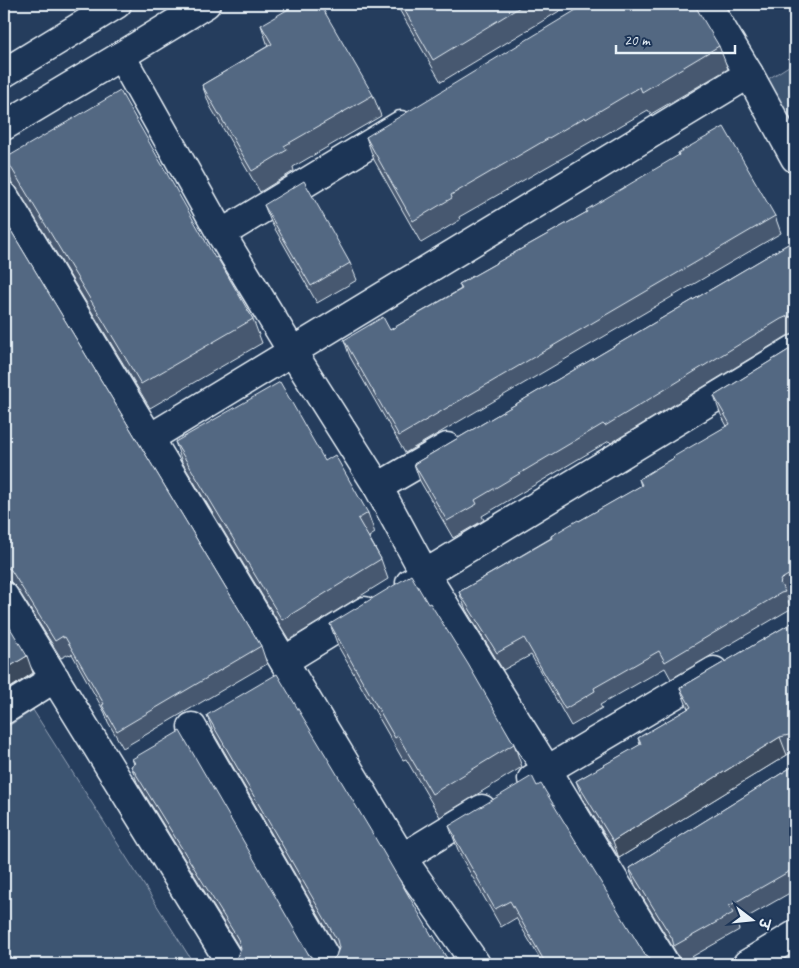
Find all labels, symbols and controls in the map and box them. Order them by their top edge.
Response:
scale bar [616,22,735,54]
text: 20 m [624,31,651,50]
north arrow [726,896,776,946]
text: उ [754,915,774,932]

